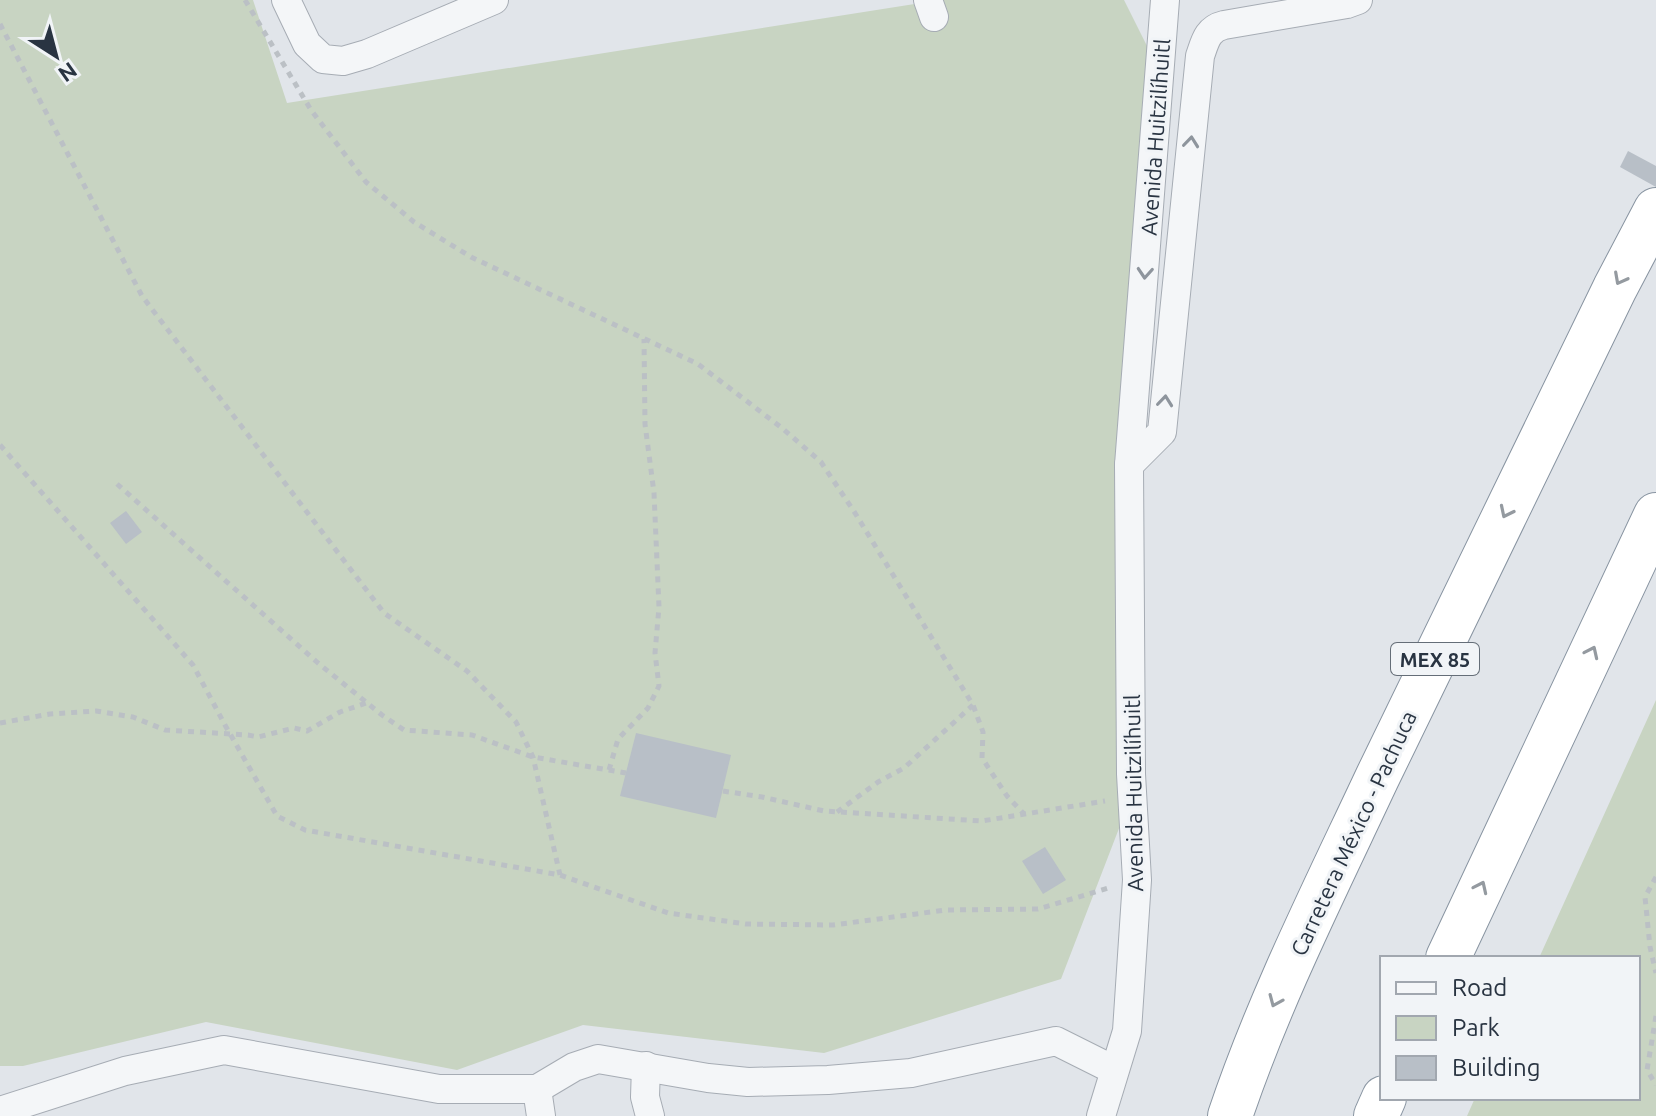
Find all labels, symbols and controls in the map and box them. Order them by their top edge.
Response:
north arrow [16,16,96,96]
street label: Avenida Huitzilíhuitl [1136,37,1174,236]
text: N [54,58,82,88]
one-way arrow [1182,135,1199,148]
one-way arrow [1137,267,1154,280]
one-way arrow [1614,270,1629,285]
one-way arrow [1156,394,1173,407]
one-way arrow [1500,504,1516,519]
road number: MEX 85 [1391,643,1479,675]
one-way arrow [1582,645,1598,660]
street label: Avenida Huitzilíhuitl [1119,694,1147,892]
street label: Carretera México - Pachuca [1285,707,1421,959]
one-way arrow [1471,881,1487,895]
legend [1380,956,1640,1100]
text: Road [1452,974,1507,1001]
one-way arrow [1268,993,1285,1007]
text: Park [1452,1014,1500,1041]
text: Building [1452,1054,1540,1081]

